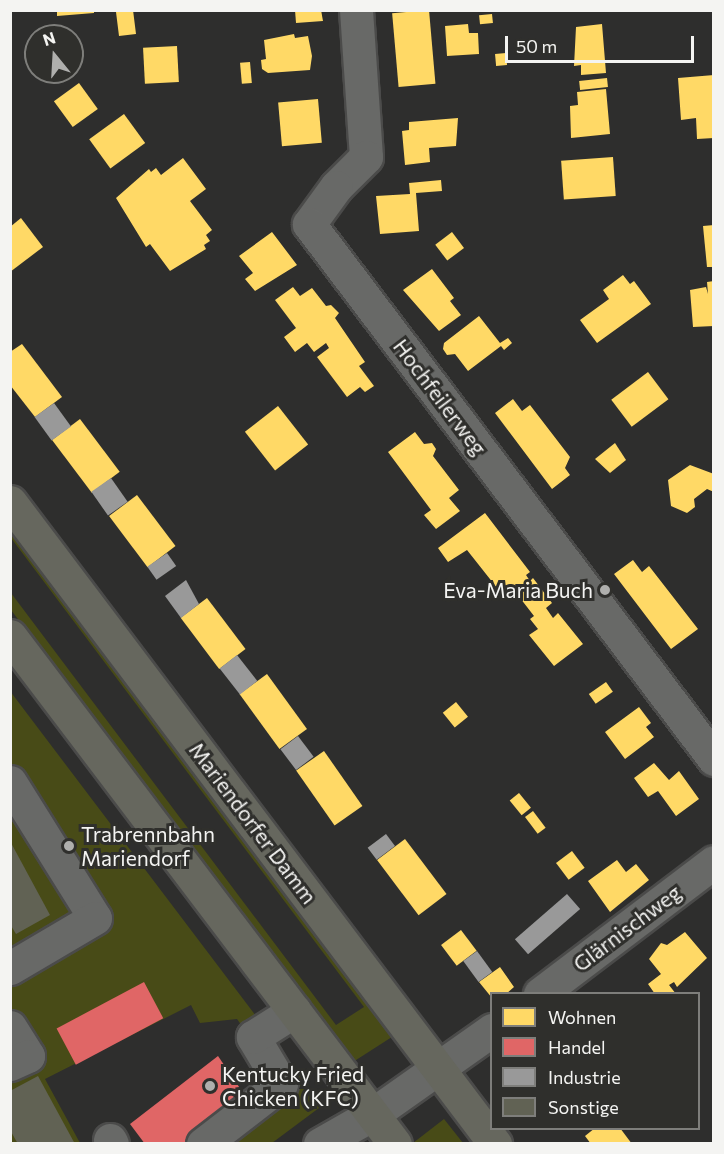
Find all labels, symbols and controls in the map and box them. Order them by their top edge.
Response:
north arrow [24,24,84,84]
scale bar [508,24,697,62]
text: N [40,27,58,49]
text: 50 m [516,35,557,57]
street label: Hochfeilerweg [388,334,492,460]
place label: Eva-Maria Buch [443,577,593,603]
marker: Eva-Maria Buch [598,583,612,597]
street label: Mariendorfer Damm [184,737,322,909]
place label: Trabrennbahn Mariendorf [81,821,215,871]
marker: Trabrennbahn Mariendorf [62,839,76,853]
street label: Glärnischweg [568,879,686,977]
legend [490,992,700,1130]
text: Wohnen [548,1006,616,1028]
text: Handel [548,1036,606,1058]
place label: Kentucky Fried Chicken (KFC) [222,1061,364,1111]
text: Industrie [548,1066,621,1088]
marker: Kentucky Fried Chicken (KFC) [203,1079,217,1093]
text: Sonstige [548,1096,619,1118]

